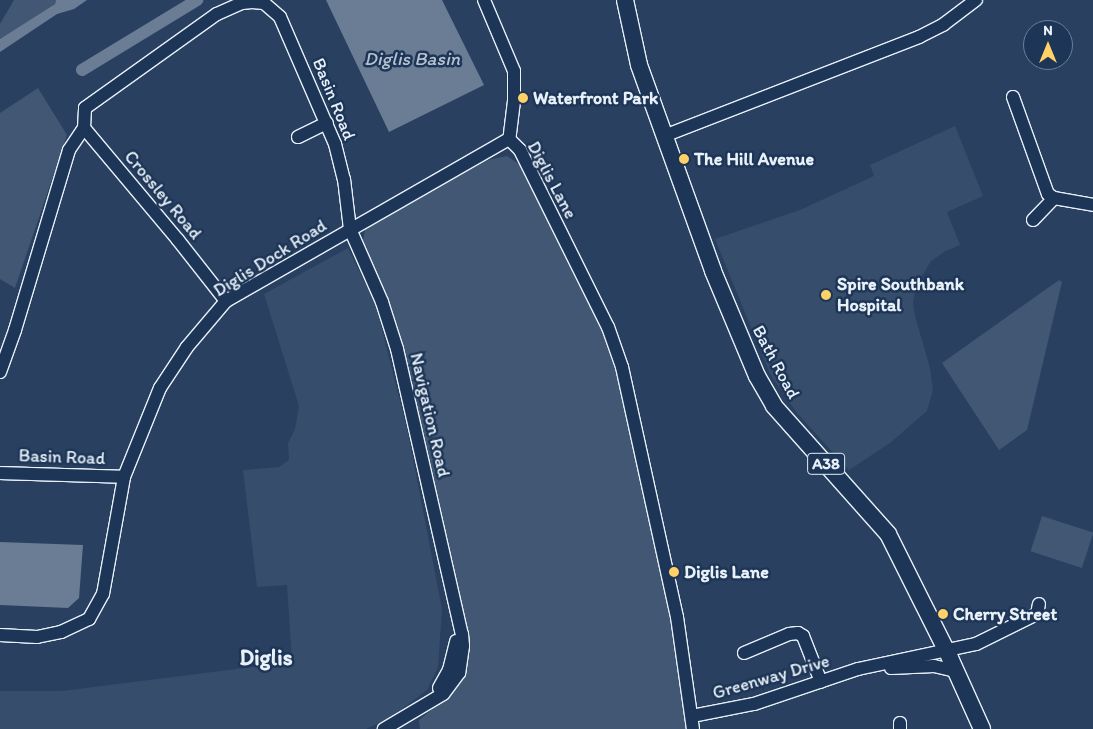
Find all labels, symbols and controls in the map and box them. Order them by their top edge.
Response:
north arrow [1023,20,1073,70]
text: N [1043,22,1053,39]
water label: Diglis Basin [364,48,460,70]
street label: Basin Road [308,55,360,143]
place label: Waterfront Park [533,87,658,109]
marker: Waterfront Park [517,92,529,104]
street label: Diglis Lane [523,137,581,223]
street label: Crossley Road [120,146,206,244]
place label: The Hill Avenue [694,148,814,170]
marker: The Hill Avenue [678,153,690,165]
street label: Diglis Dock Road [209,215,331,301]
place label: Spire Southbank Hospital [837,274,964,316]
marker: Spire Southbank Hospital [819,288,833,302]
street label: Bath Road [748,322,804,402]
street label: Navigation Road [405,351,455,479]
street label: Basin Road [19,445,105,469]
road number: A38 [806,450,846,478]
place label: Diglis Lane [684,561,769,583]
marker: Diglis Lane [668,566,680,578]
place label: Cherry Street [953,603,1057,625]
marker: Cherry Street [937,608,949,620]
district label: Diglis [239,645,293,671]
street label: Greenway Drive [710,650,832,704]

